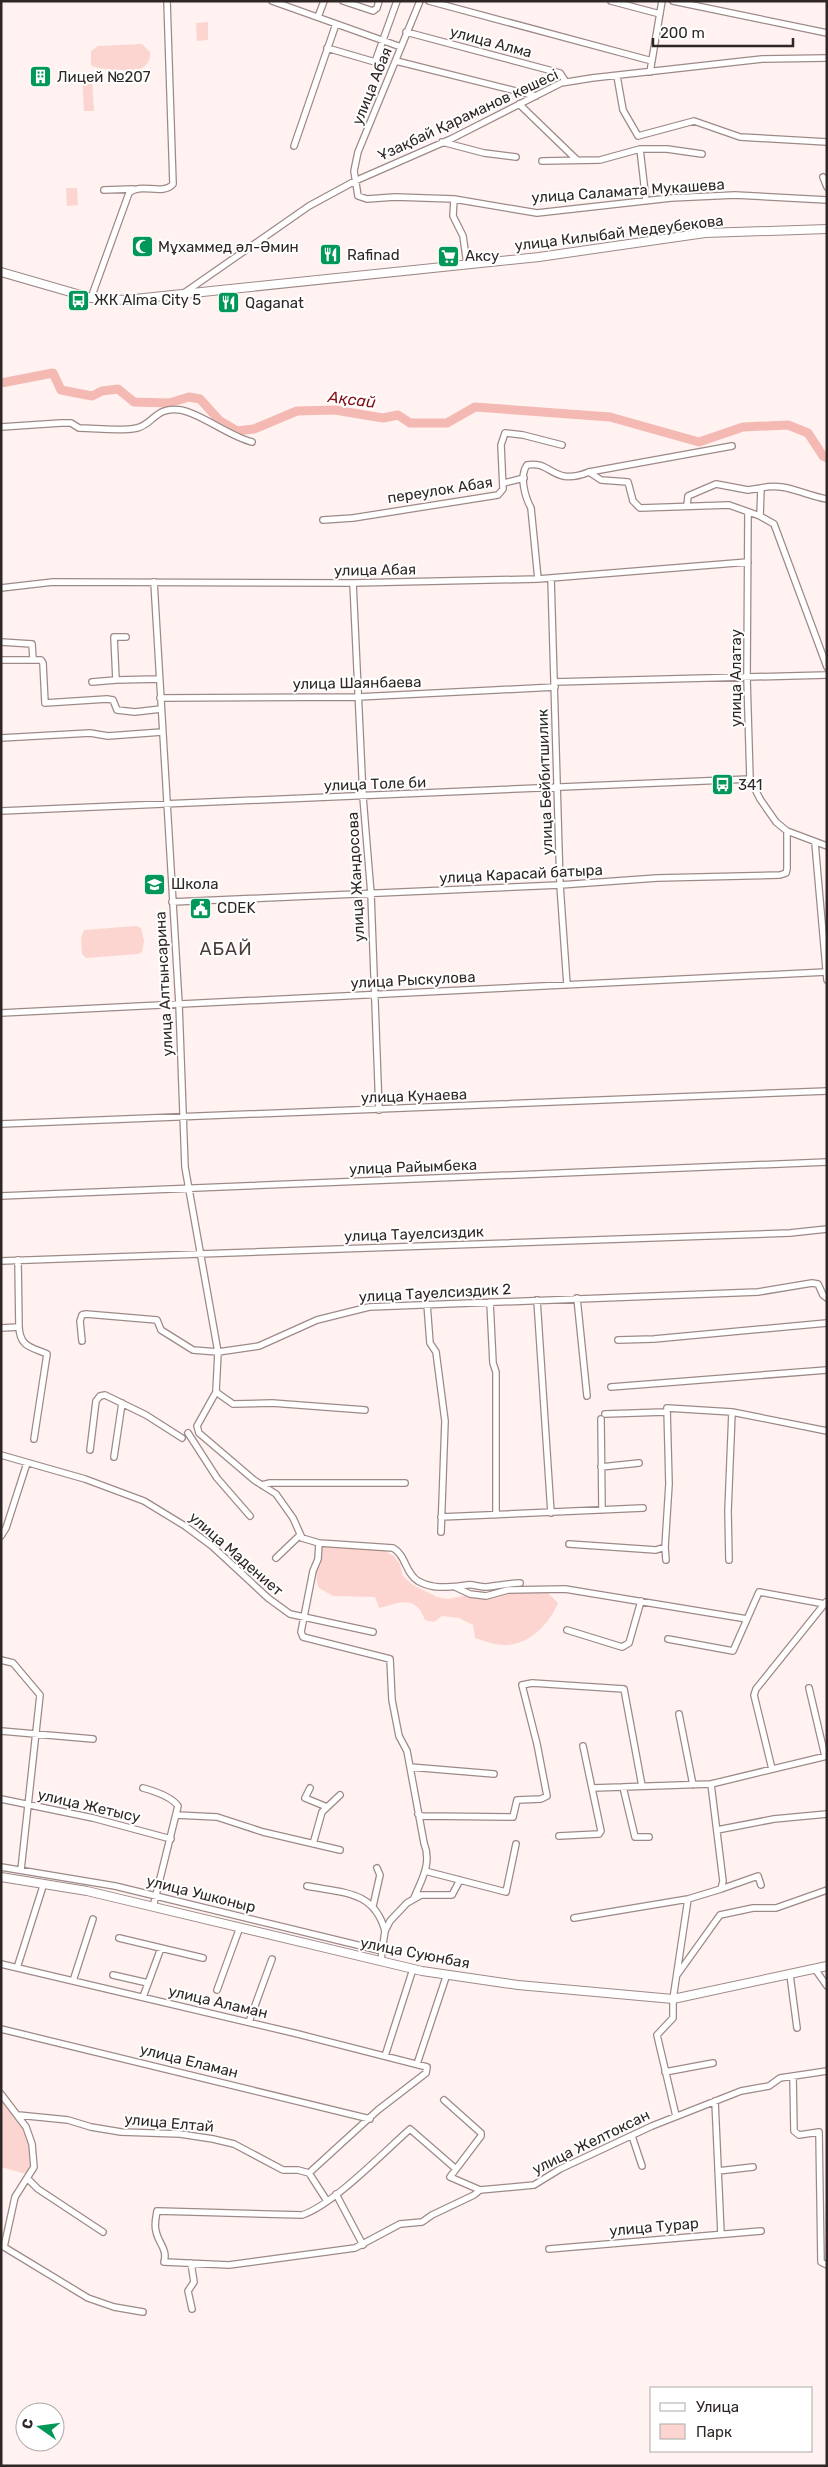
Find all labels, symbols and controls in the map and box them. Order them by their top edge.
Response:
scale bar [653,15,793,47]
street label: улица Алма [448,22,534,62]
text: 200 m [660,24,705,42]
street label: улица Абая [348,45,396,127]
building icon: Лицей №207 [29,65,53,89]
street label: Ұзақбай Қараманов көшесі [375,65,561,165]
place label: Лицей №207 [57,68,151,86]
street label: улица Саламата Мукашева [531,175,725,207]
street label: улица Килыбай Медеубекова [513,211,725,255]
mosque icon: Мұхаммед әл-Әмин [130,235,154,259]
place label: Мұхаммед әл-Әмин [158,238,299,256]
restaurant icon: Rafinad [319,243,343,267]
supermarket icon: Аксу [437,244,461,268]
place label: Rafinad [347,246,400,264]
place label: Аксу [465,247,499,265]
bus stop icon: ЖК Alma City 5 [66,288,90,312]
place label: ЖК Alma City 5 [94,291,201,309]
restaurant icon: Qaganat [217,291,241,315]
place label: Qaganat [245,294,304,312]
water label: Ақсай [326,387,377,412]
street label: переулок Абая [386,473,494,507]
street label: улица Абая [334,560,416,580]
street label: улица Алатау [727,629,745,727]
street label: улица Шаянбаева [292,673,422,693]
street label: улица Бейбитшилик [533,709,557,855]
street label: улица Толе би [323,773,427,795]
bus stop icon: 341 [710,773,734,797]
place label: 341 [738,776,762,794]
street label: улица Жандосова [344,811,368,943]
street label: улица Карасай батыра [439,861,603,887]
school or university icon: Школа [143,872,167,896]
place label: Школа [171,875,219,893]
public building icon: CDEK [189,896,213,920]
place label: CDEK [217,899,255,917]
street label: улица Алтынсарина [151,911,177,1057]
district label: АБАЙ [200,938,253,960]
street label: улица Рыскулова [350,968,476,992]
street label: улица Кунаева [361,1085,467,1107]
street label: улица Райымбека [349,1156,477,1178]
street label: улица Тауелсиздик [344,1223,484,1245]
street label: улица Тауелсиздик 2 [358,1280,512,1306]
street label: улица Мадениет [185,1508,287,1600]
street label: улица Жетысу [36,1785,142,1827]
street label: улица Ушконыр [145,1872,257,1916]
street label: улица Суюнбая [359,1934,471,1972]
street label: улица Аламан [167,1982,269,2022]
street label: улица Еламан [138,2040,240,2082]
street label: улица Желтоксан [529,2106,653,2178]
street label: улица Елтай [124,2110,214,2136]
street label: улица Турар [608,2214,700,2240]
legend [650,2387,813,2452]
text: Улица [696,2398,739,2416]
north arrow [15,2402,65,2452]
text: С [18,2417,37,2431]
text: Парк [696,2423,732,2441]

